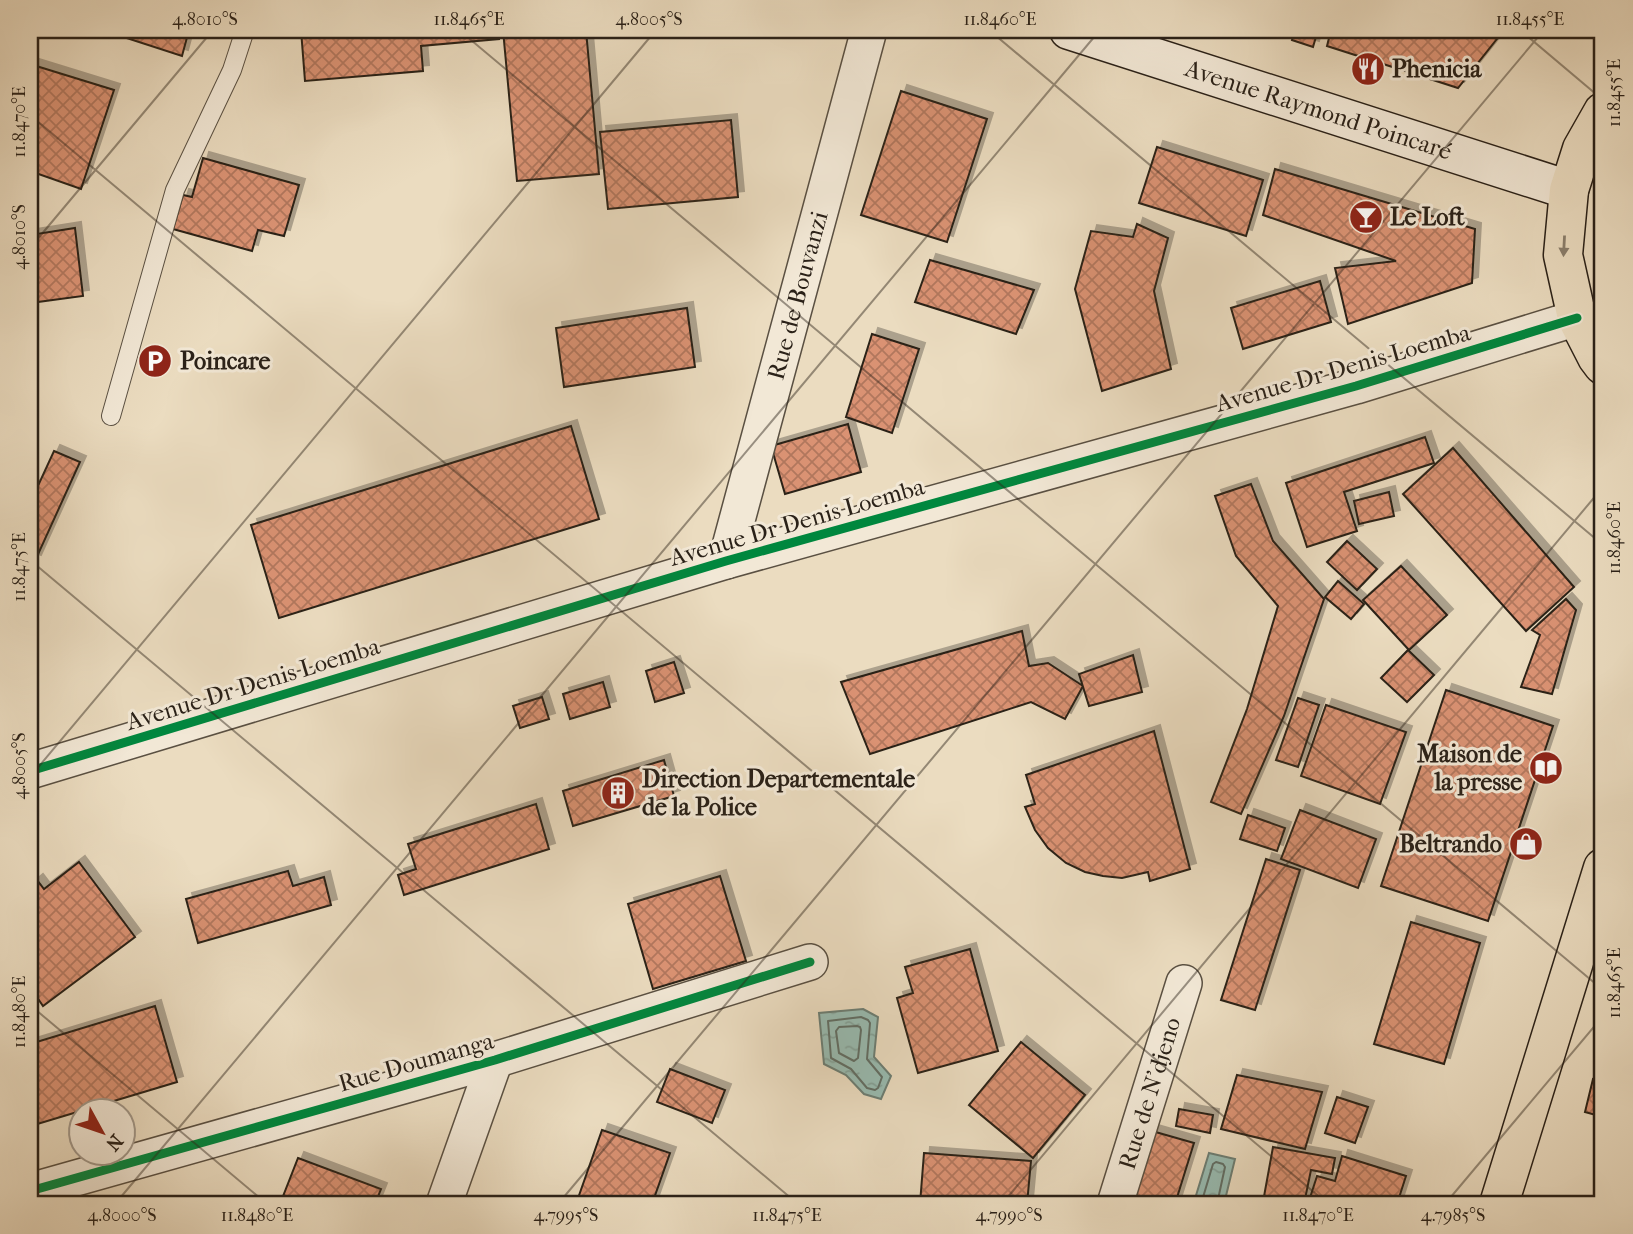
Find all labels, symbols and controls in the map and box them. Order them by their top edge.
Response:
text: 4.8010°S [172,9,238,30]
text: 11.8465°E [434,9,505,30]
text: 4.8005°S [615,9,683,30]
text: 11.8460°E [963,9,1037,30]
text: 11.8455°E [1496,9,1564,30]
restaurant icon: Phenicia [1349,50,1387,88]
street label: Avenue Raymond Poincaré [1181,54,1455,166]
place label: Phenicia [1392,55,1482,83]
text: 11.8455°E [1604,59,1625,127]
text: 11.8470°E [9,86,30,158]
bar icon: Le Loft [1347,198,1385,236]
place label: Le Loft [1390,203,1465,231]
text: 4.8010°S [9,204,30,270]
street label: Rue de Bouvanzi [761,208,834,383]
one-way arrow [1559,235,1570,257]
street label: Avenue Dr Denis Loemba [1211,318,1474,418]
parking icon: Poincare [136,342,174,380]
place label: Poincare [180,347,271,375]
street label: Avenue Dr Denis Loemba [665,472,928,572]
text: 11.8460°E [1604,501,1625,575]
text: 11.8475°E [9,532,30,602]
street label: Avenue Dr Denis Loemba [122,632,384,736]
text: 4.8005°S [9,732,30,800]
place label: Maison de la presse [1417,740,1522,796]
library icon: Maison de la presse [1527,749,1565,787]
place label: Direction Departementale de la Police [642,765,915,821]
building icon: Direction Departementale de la Police [599,774,637,812]
shop icon: Beltrando [1507,825,1545,863]
place label: Beltrando [1399,830,1502,858]
text: 11.8465°E [1604,947,1625,1018]
text: 11.8480°E [9,976,30,1048]
street label: Rue de N'djeno [1113,1014,1186,1173]
street label: Rue Doumanga [335,1026,498,1098]
north arrow [66,1098,136,1168]
text: N [101,1130,127,1155]
text: 4.8000°S [87,1205,157,1226]
text: 11.8480°E [221,1205,293,1226]
text: 4.7995°S [534,1205,598,1226]
text: 11.8475°E [752,1205,822,1226]
text: 4.7990°S [976,1205,1042,1226]
text: 11.8470°E [1282,1205,1354,1226]
text: 4.7985°S [1421,1205,1485,1226]

